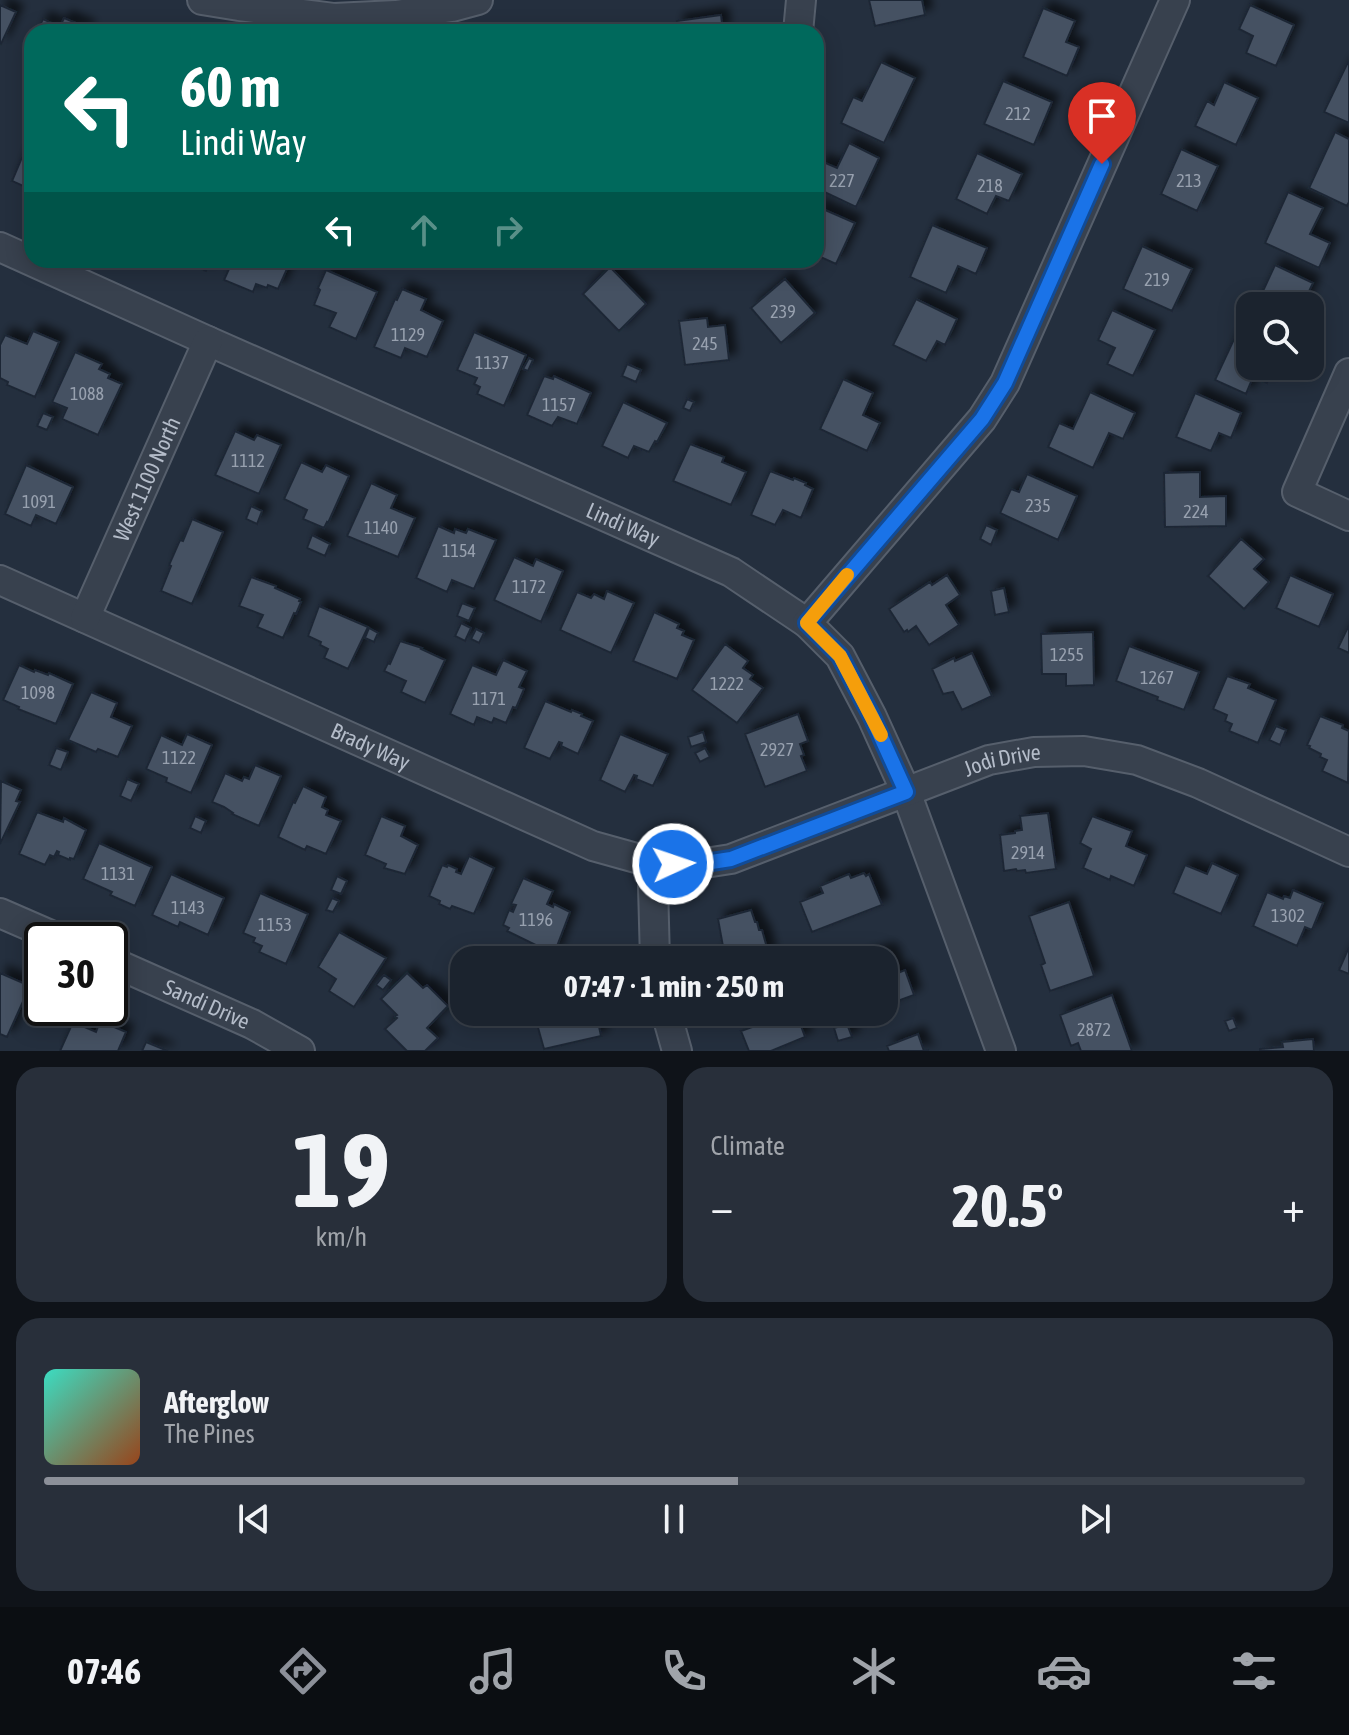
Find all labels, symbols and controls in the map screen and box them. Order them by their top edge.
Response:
text: 60 m [180,55,281,119]
icon: left [48,56,152,160]
pin [1068,82,1136,164]
icon: arrive [1080,94,1124,138]
house number: 212 [1005,103,1031,124]
text: Lindi Way [180,121,307,163]
house number: 227 [829,170,855,191]
house number: 213 [1176,170,1202,191]
house number: 218 [977,175,1003,196]
icon: left [318,208,362,252]
icon: ahead [402,208,446,252]
icon: right [486,208,530,252]
house number: 219 [1144,269,1170,290]
map controls [1236,292,1324,380]
button: search [1236,292,1324,380]
house number: 239 [770,301,796,322]
house number: 1129 [391,324,425,345]
house number: 245 [692,333,718,354]
house number: 1137 [475,352,509,373]
house number: 1088 [70,383,104,404]
house number: 1157 [542,394,576,415]
street label: West 1100 North [108,413,186,545]
house number: 1112 [231,450,265,471]
house number: 1091 [22,491,56,512]
house number: 235 [1025,495,1051,516]
street label: Lindi Way [582,497,664,552]
house number: 224 [1183,501,1209,522]
house number: 1140 [364,517,398,538]
house number: 1154 [442,540,476,561]
house number: 1172 [512,576,546,597]
house number: 1255 [1050,644,1084,665]
house number: 1267 [1140,667,1174,688]
house number: 1222 [710,673,744,694]
house number: 1098 [21,682,55,703]
house number: 1171 [472,688,506,709]
street label: Brady Way [327,717,414,775]
house number: 2927 [760,739,794,760]
street label: Jodi Drive [960,739,1041,782]
house number: 1122 [162,747,196,768]
position arrow [631,822,715,906]
house number: 2914 [1011,842,1045,863]
house number: 1131 [101,863,135,884]
house number: 1143 [171,897,205,918]
house number: 1302 [1271,905,1305,926]
house number: 1196 [519,909,553,930]
house number: 1153 [258,914,292,935]
speed limit sign: 30 [24,922,128,1026]
text: 07:47 · 1 min · 250 m [564,969,784,1003]
street label: Sandi Drive [160,974,254,1034]
house number: 2872 [1077,1019,1111,1040]
text: 19 [292,1110,390,1229]
text: Climate [711,1131,785,1161]
text: 20.5° [952,1171,1064,1240]
text: − [711,1181,733,1231]
text: + [1282,1181,1305,1231]
text: km/h [315,1222,367,1252]
text: Afterglow [164,1385,269,1419]
text: The Pines [164,1419,255,1449]
icon: previous [232,1497,276,1541]
icon: pause [652,1497,696,1541]
icon: next [1073,1497,1117,1541]
icon: directions [275,1643,331,1699]
icon: music [465,1643,521,1699]
icon: phone [656,1643,712,1699]
icon: climate [846,1643,902,1699]
icon: car [1036,1643,1092,1699]
icon: filters [1226,1643,1282,1699]
text: 07:46 [67,1650,141,1692]

